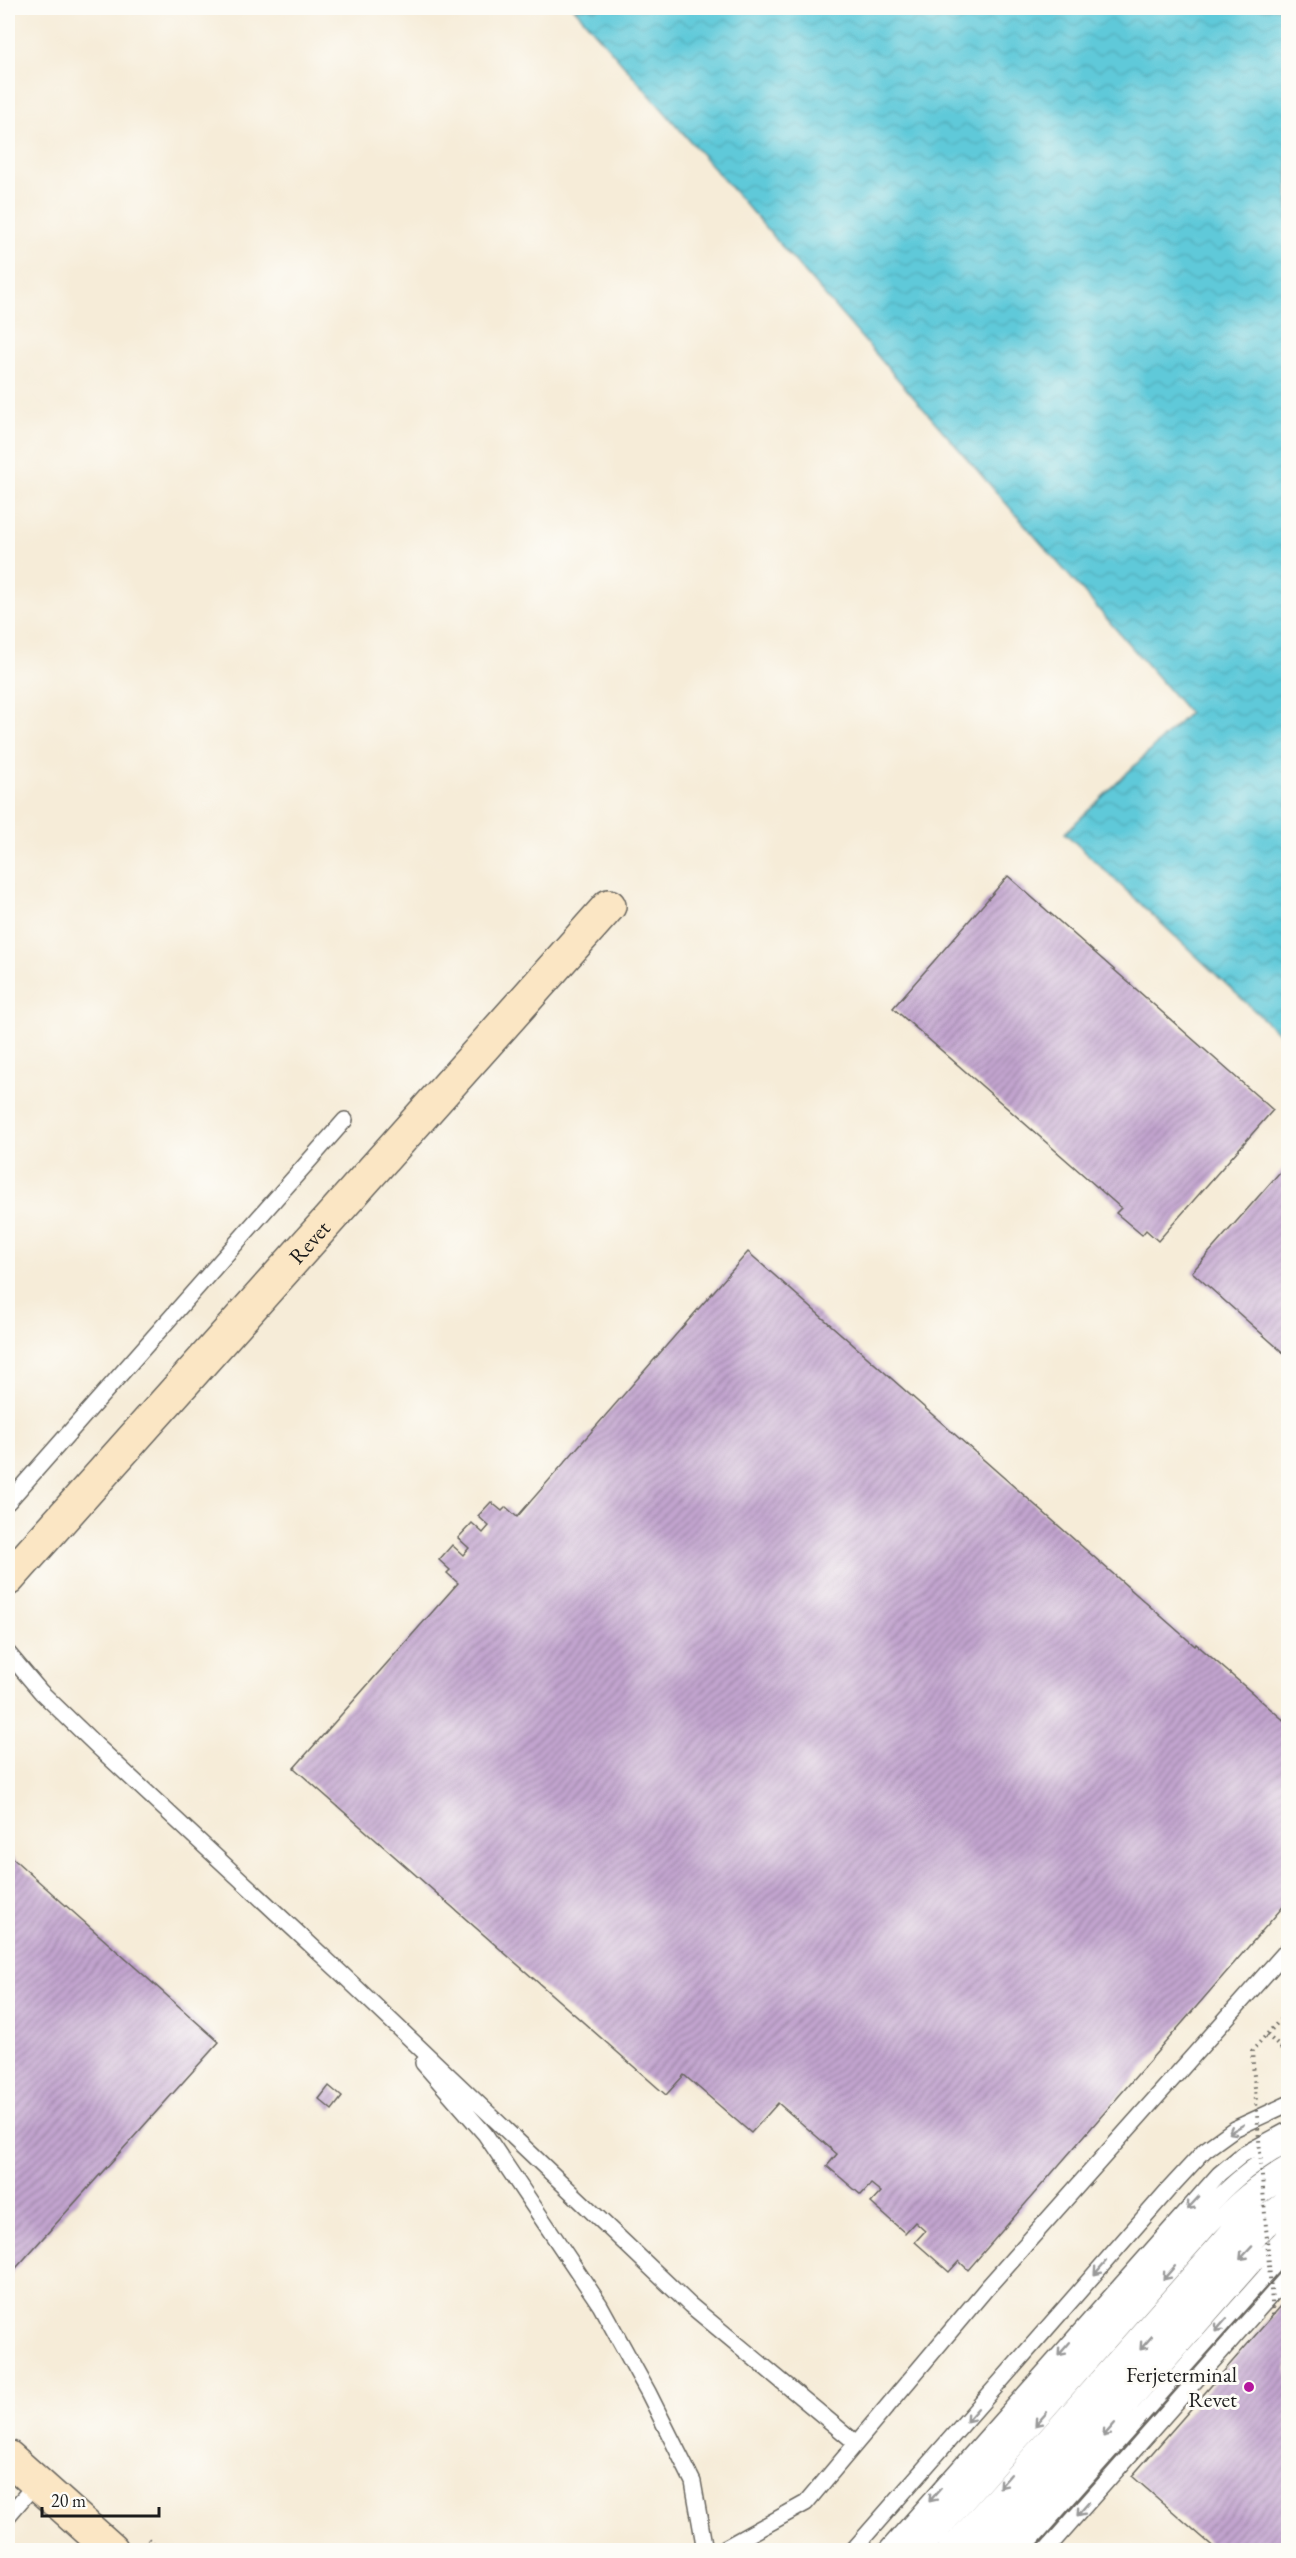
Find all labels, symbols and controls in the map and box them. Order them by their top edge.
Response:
street label: Revet [282,1214,337,1270]
one-way arrow [1228,2124,1245,2136]
one-way arrow [1185,2195,1200,2210]
one-way arrow [1239,2245,1253,2260]
one-way arrow [1093,2260,1107,2275]
one-way arrow [1162,2265,1176,2280]
one-way arrow [1214,2317,1228,2332]
one-way arrow [1139,2335,1153,2350]
one-way arrow [1057,2341,1070,2357]
place label: Ferjeterminal Revet [1126,2360,1237,2414]
marker: Ferjeterminal Revet [1242,2380,1256,2394]
one-way arrow [965,2407,979,2422]
one-way arrow [1034,2411,1047,2427]
one-way arrow [1102,2422,1116,2437]
one-way arrow [999,2473,1012,2489]
scale bar [42,2480,159,2518]
one-way arrow [928,2487,942,2502]
text: 20 m [51,2489,86,2512]
one-way arrow [1076,2501,1090,2516]

